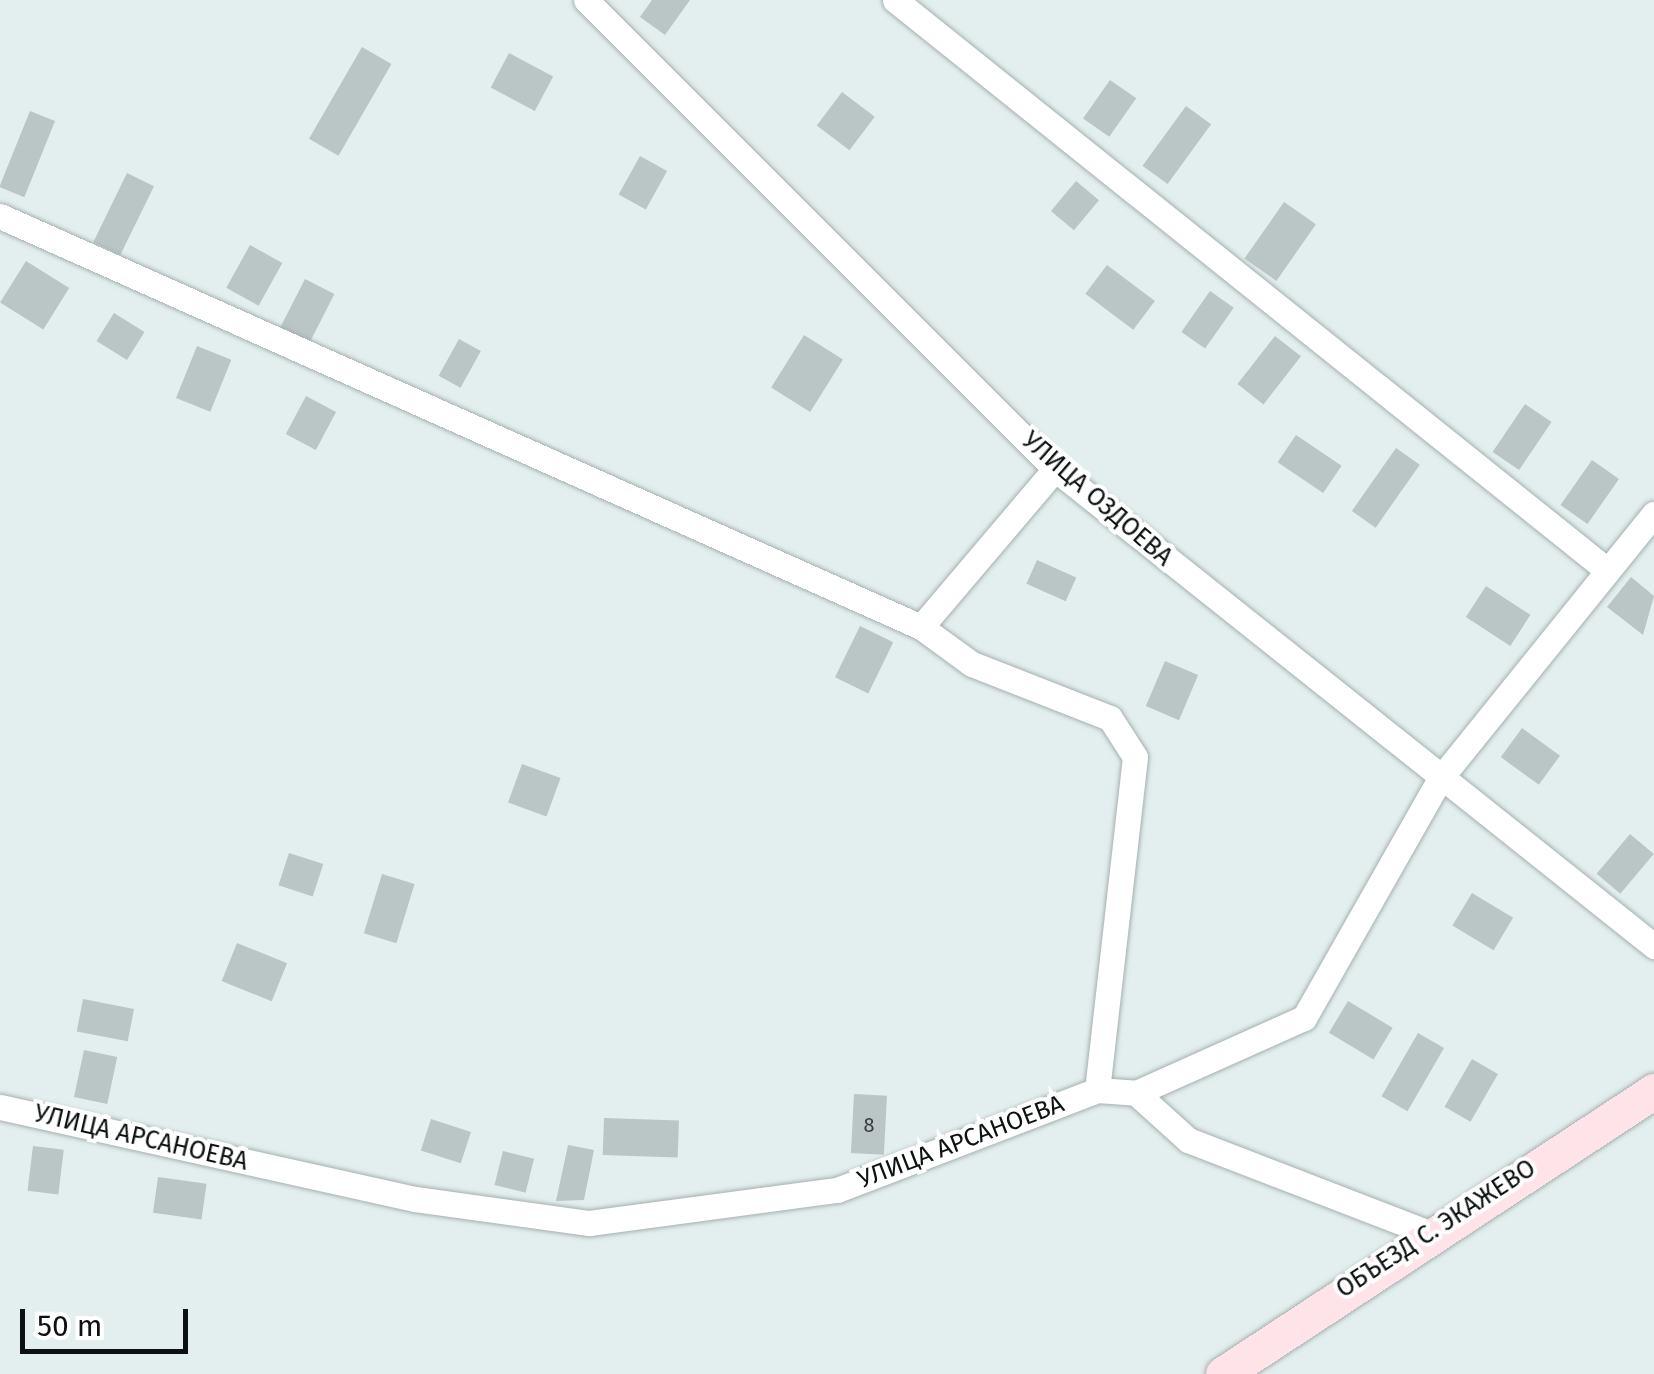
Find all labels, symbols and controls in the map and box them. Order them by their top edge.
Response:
street label: УЛИЦА ОЗДОЕВА [1016,426,1178,572]
street label: УЛИЦА АРСАНОЕВА [854,1089,1068,1195]
street label: УЛИЦА АРСАНОЕВА [31,1099,251,1177]
house number: 8 [863,1113,875,1137]
street label: ОБЪЕЗД С. ЭКАЖЕВО [1331,1153,1541,1305]
scale bar [25,1289,192,1351]
text: 50 m [37,1308,102,1344]

